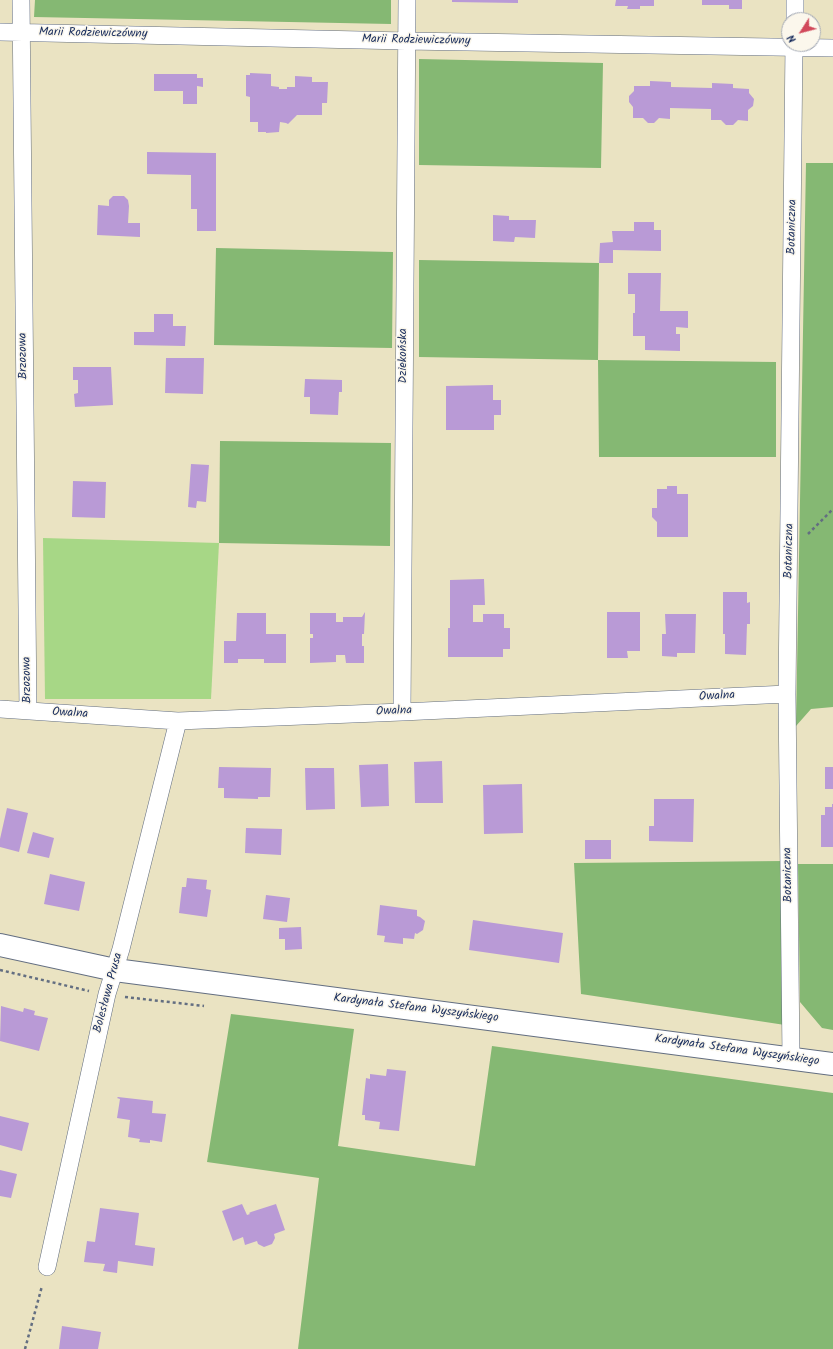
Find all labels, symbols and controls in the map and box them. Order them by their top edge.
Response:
north arrow [781,12,821,52]
street label: Marii Rodziewiczówny [39,26,147,42]
text: N [783,30,801,47]
street label: Marii Rodziewiczówny [362,33,470,49]
street label: Botaniczna [785,199,801,255]
street label: Dziekońska [397,328,411,384]
street label: Brzozowa [16,333,32,379]
street label: Botaniczna [782,523,798,579]
street label: Brzozowa [20,657,36,703]
street label: Owalna [699,689,735,705]
street label: Owalna [376,704,412,720]
street label: Owalna [52,706,88,722]
street label: Botaniczna [781,847,797,903]
street label: Bolesława Prusa [91,952,127,1034]
street label: Kardynała Stefana Wyszyńskiego [333,992,499,1026]
street label: Kardynała Stefana Wyszyńskiego [654,1032,820,1070]

